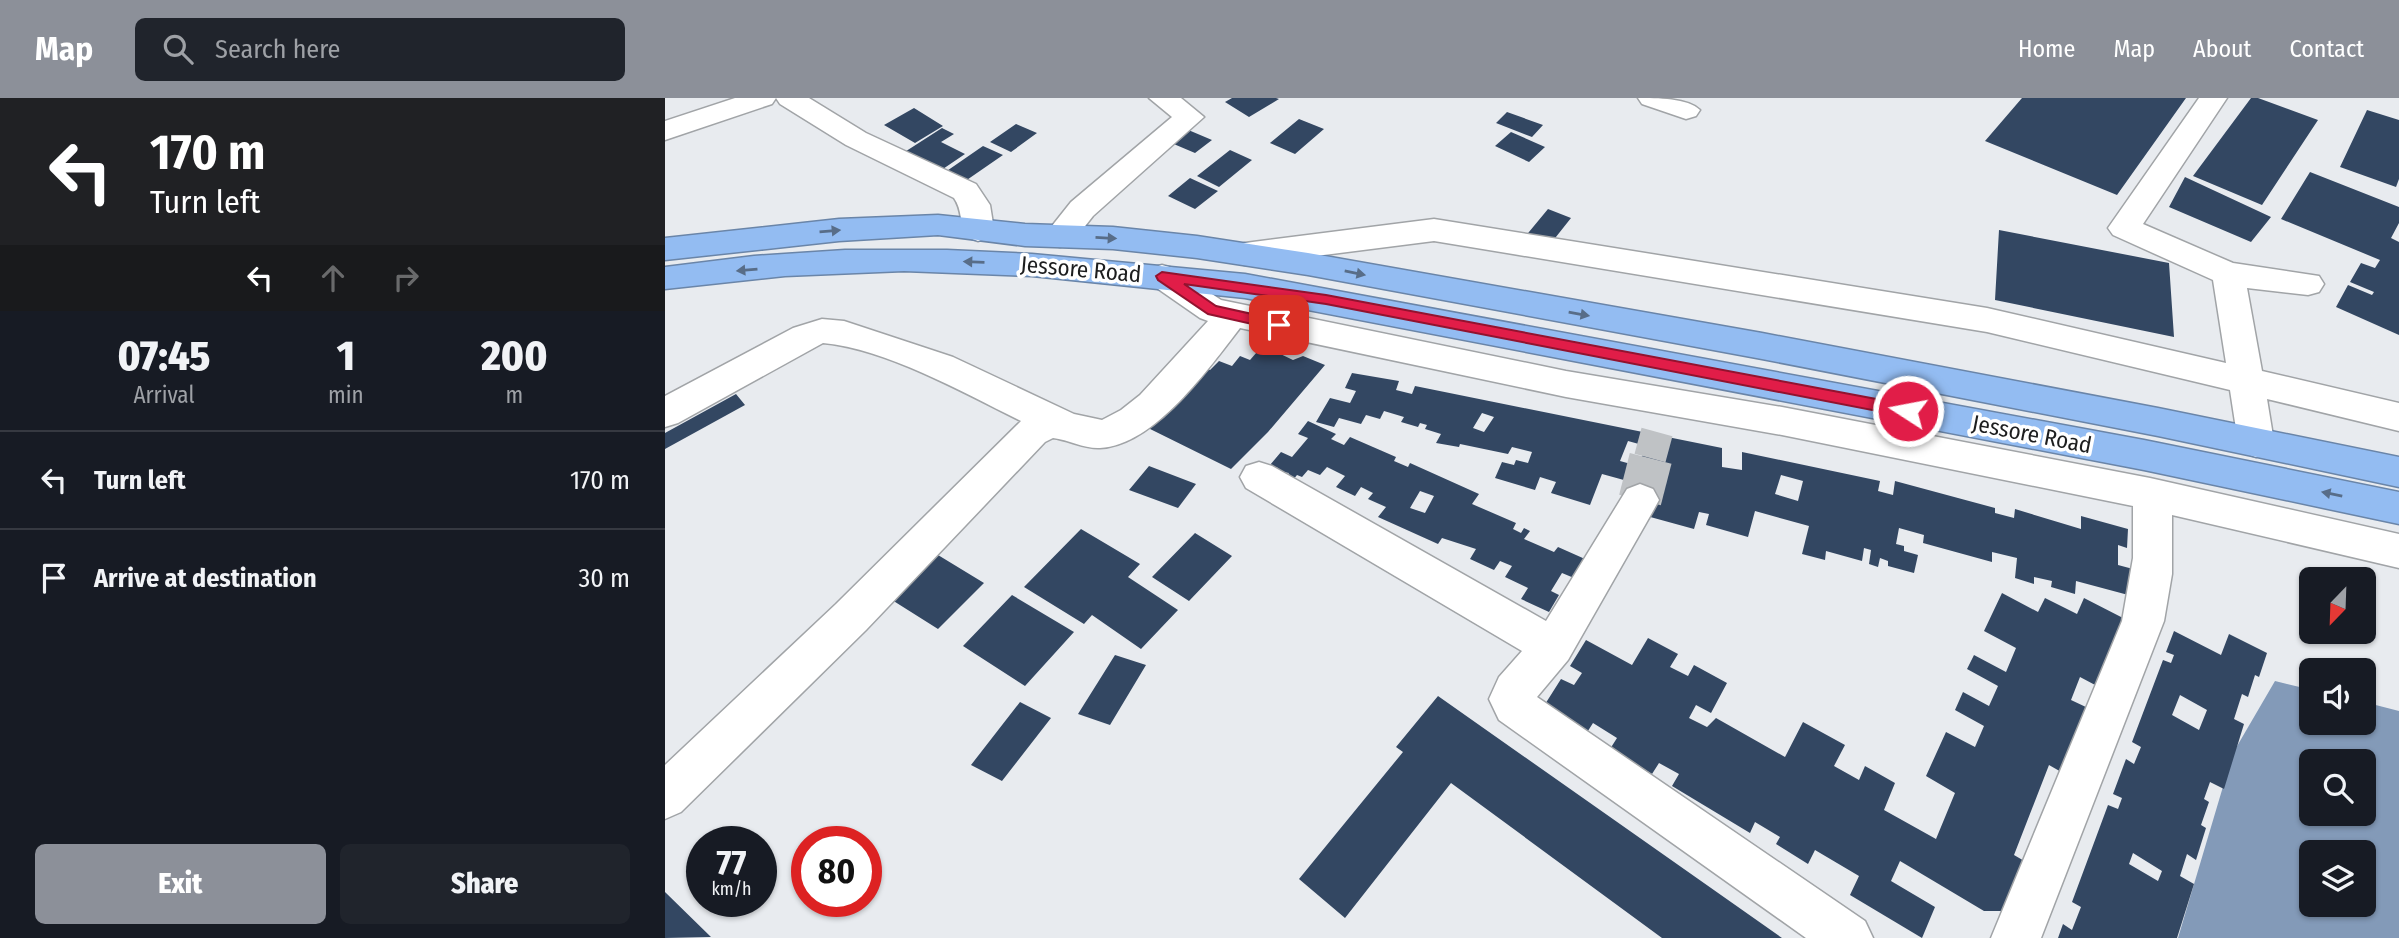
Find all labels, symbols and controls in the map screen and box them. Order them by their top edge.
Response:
search box [135,18,625,81]
text: Map [35,29,93,69]
icon: search [159,30,197,68]
text: Search here [215,34,340,65]
text: Home [2018,35,2075,63]
text: Map [2113,35,2155,63]
text: About [2193,35,2251,63]
text: Contact [2289,35,2364,63]
text: 170 m [150,123,266,182]
icon: left [35,126,126,217]
text: Turn left [150,183,260,221]
one-way arrow [819,225,841,236]
one-way arrow [1095,233,1117,244]
street label: Jessore Road [1020,250,1142,288]
one-way arrow [963,256,985,268]
icon: left [241,259,279,297]
icon: ahead [314,259,352,297]
icon: right [387,259,425,297]
one-way arrow [736,265,758,276]
one-way arrow [1344,267,1366,278]
pin [1249,295,1309,355]
icon: arrive [1260,306,1298,344]
one-way arrow [1568,309,1590,320]
text: 07:45 [118,331,210,381]
text: 1 [337,331,355,381]
text: 200 [481,331,547,381]
position arrow [1871,374,1945,448]
text: Arrival [133,381,194,409]
text: min [328,381,364,409]
text: m [505,381,523,409]
street label: Jessore Road [1970,409,2094,459]
icon: left [35,461,73,499]
text: Turn left [94,465,186,496]
text: 170 m [570,465,630,496]
one-way arrow [2321,489,2343,500]
icon: arrive [35,559,73,597]
text: Arrive at destination [94,563,317,594]
text: 30 m [579,563,630,594]
north arrow [2299,567,2377,644]
map controls [2299,567,2376,917]
button: sound [2299,658,2376,735]
button: search [2299,749,2376,826]
speed limit sign: 80 [791,826,882,917]
button: layers [2299,840,2376,917]
text: 77 [717,841,746,883]
button: Exit [35,844,326,924]
button: Share [340,844,630,924]
text: km/h [711,878,752,900]

